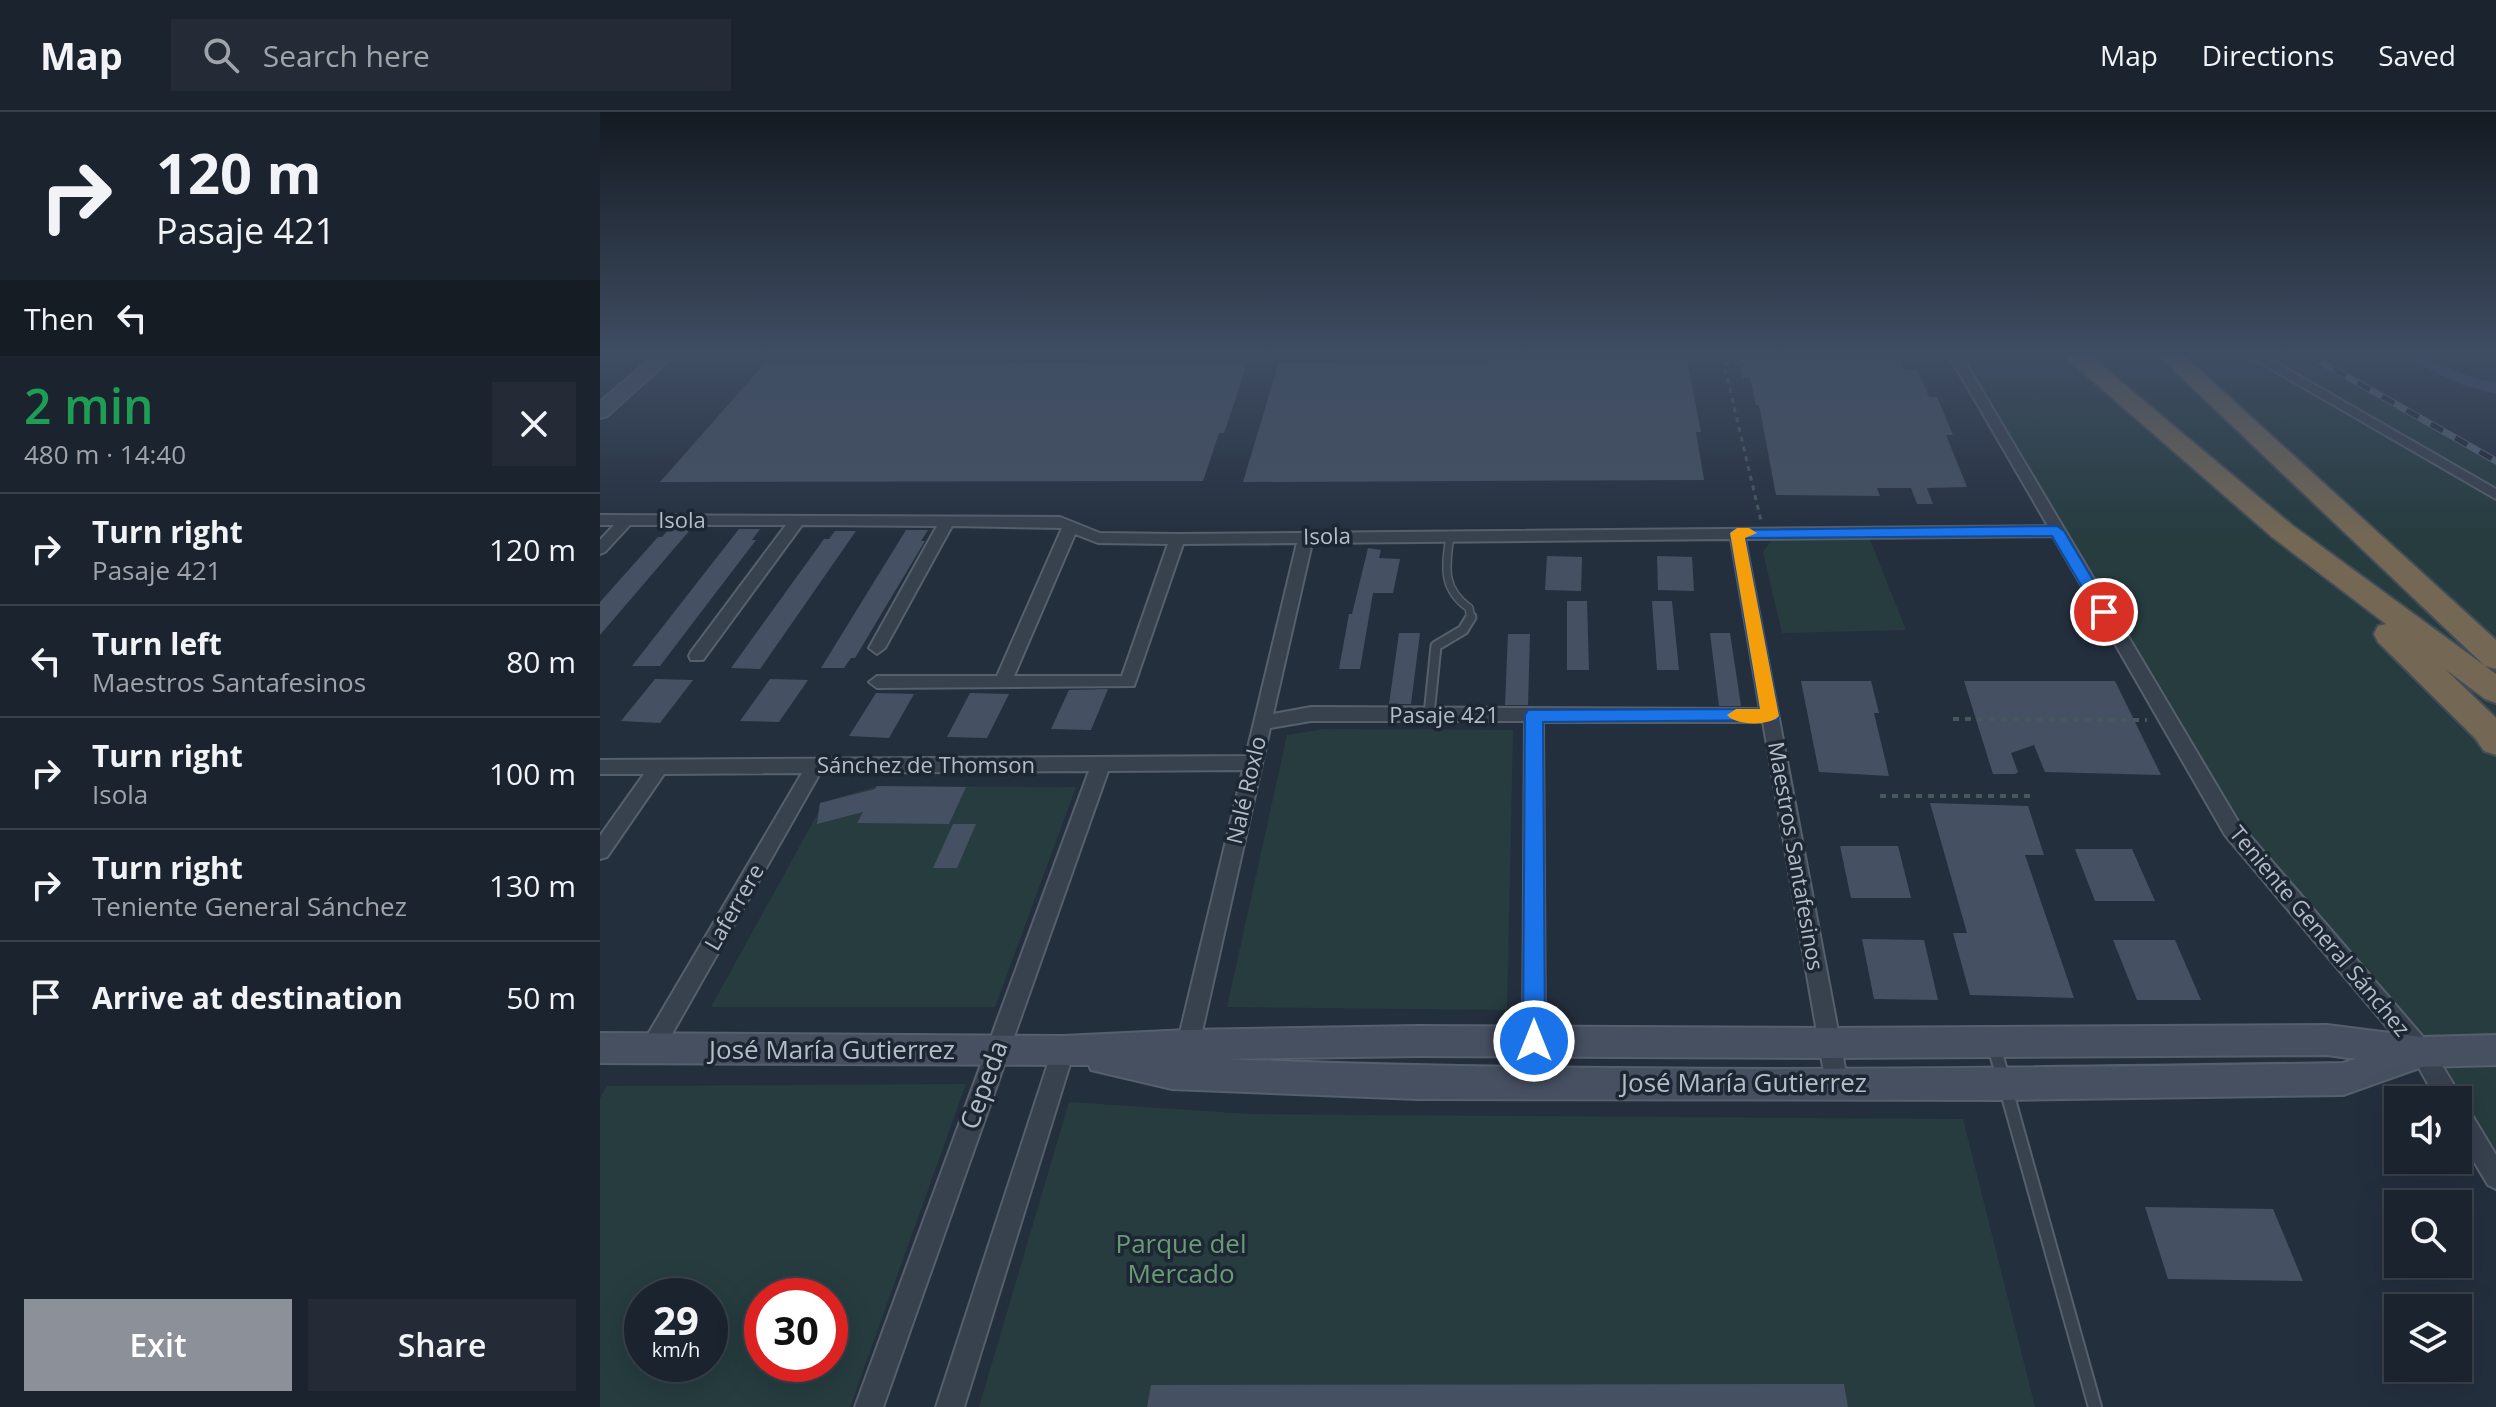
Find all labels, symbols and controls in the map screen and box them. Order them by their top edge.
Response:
search box [171,19,731,91]
text: Map [40,29,123,81]
icon: search [199,33,243,77]
text: Search here [263,35,430,76]
text: Map [2100,36,2158,74]
text: Directions [2202,36,2334,74]
text: Saved [2378,36,2456,74]
text: 120 m [156,134,322,210]
icon: right [24,144,128,248]
text: Pasaje 421 [156,206,335,255]
icon: left [110,296,154,340]
text: Then [24,298,94,339]
text: 2 min [24,373,154,438]
button: close [492,382,576,466]
text: 480 m · 14:40 [24,436,186,472]
street label: Isola [658,504,706,534]
text: Turn right [92,511,243,552]
street label: Isola [1303,520,1351,550]
icon: right [24,527,68,571]
text: 120 m [489,529,576,570]
text: Pasaje 421 [92,552,221,588]
pin [2070,578,2138,646]
icon: arrive [2082,590,2126,634]
text: Turn left [92,623,222,664]
icon: left [24,639,68,683]
text: 80 m [506,641,576,682]
text: Maestros Santafesinos [92,664,366,700]
street label: Pasaje 421 [1389,699,1499,729]
street label: Nalé Roxlo [1218,733,1272,847]
text: Turn right [92,735,243,776]
street label: Maestros Santafesinos [1762,739,1832,973]
street label: Sánchez de Thomson [817,749,1035,779]
icon: right [24,751,68,795]
text: 100 m [489,753,576,794]
text: Isola [92,776,148,812]
street label: Teniente General Sánchez [2224,819,2418,1042]
text: Turn right [92,847,243,888]
street label: Laferrere [696,858,770,955]
icon: right [24,863,68,907]
text: 130 m [489,865,576,906]
text: Teniente General Sánchez [92,888,407,924]
icon: arrive [24,975,68,1019]
text: Arrive at destination [92,977,403,1018]
text: 50 m [506,977,576,1018]
position arrow [1492,999,1576,1083]
street label: José María Gutierrez [706,1031,955,1067]
street label: Cepeda [950,1035,1016,1134]
street label: José María Gutierrez [1618,1064,1867,1100]
map controls [2384,1086,2472,1382]
button: sound [2384,1086,2472,1174]
button: search [2384,1190,2472,1278]
park label: Parque del Mercado [1116,1225,1247,1291]
speed limit sign: 30 [744,1278,848,1382]
text: 29 [653,1292,699,1347]
button: layers [2384,1294,2472,1382]
button: Exit [24,1299,292,1391]
button: Share [308,1299,576,1391]
text: km/h [652,1336,700,1363]

